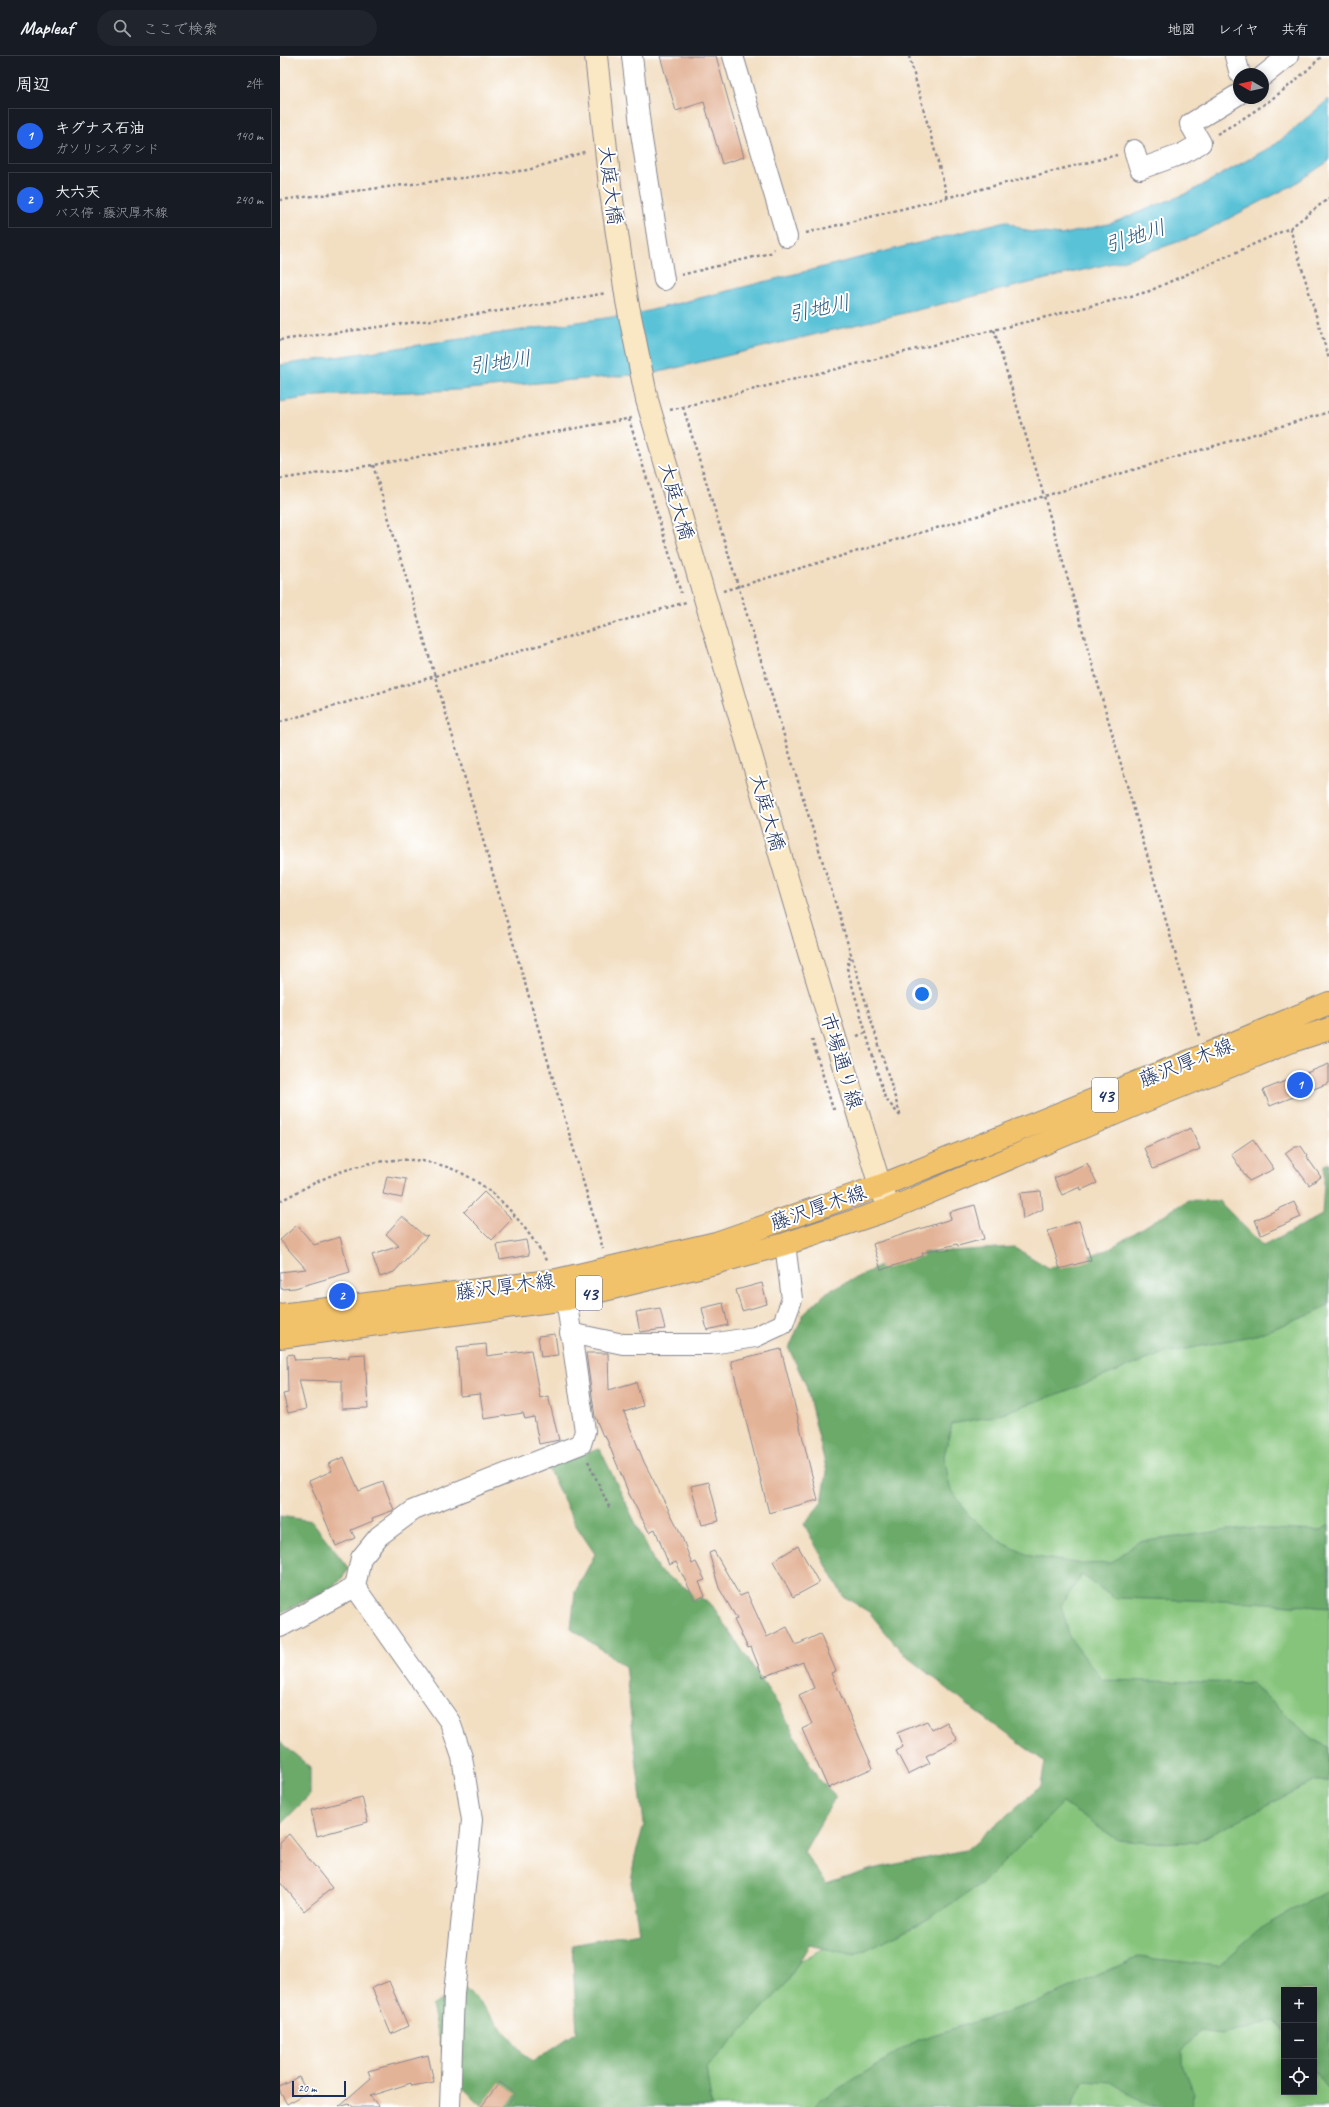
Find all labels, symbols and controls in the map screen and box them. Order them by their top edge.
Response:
search box [97,10,377,46]
text: Mapleaf [20,16,73,40]
icon: search [111,17,133,39]
text: ここで検索 [143,20,218,39]
text: 地図 [1168,21,1196,38]
text: レイヤ [1218,21,1259,38]
text: 共有 [1281,21,1309,38]
north arrow [1233,68,1269,104]
text: 周辺 [16,74,50,95]
text: 2件 [245,76,264,92]
text: キグナス石油 [55,119,145,138]
text: 1 [27,128,33,144]
text: 140 m [235,128,263,144]
text: ガソリンスタンド [55,141,159,157]
street label: 大庭大橋 [593,144,628,226]
text: 大六天 [55,183,100,202]
text: 2 [27,192,33,208]
text: 240 m [235,192,263,208]
text: バス停 · 藤沢厚木線 [55,205,168,221]
water label: 引地川 [1101,214,1169,258]
water label: 引地川 [785,289,853,327]
water label: 引地川 [467,345,533,379]
street label: 大庭大橋 [653,459,700,543]
street label: 大庭大橋 [744,770,791,854]
your location [912,984,932,1004]
street label: 市場通り線 [815,1010,868,1113]
street label: 藤沢厚木線 [1135,1032,1237,1093]
pin: 1 [1287,1070,1313,1100]
road number: 43 [1092,1078,1118,1112]
street label: 藤沢厚木線 [767,1179,870,1236]
street label: 藤沢厚木線 [454,1268,556,1305]
road number: 43 [576,1276,602,1310]
pin: 2 [329,1281,355,1311]
map controls [1281,1987,1317,2095]
button: + [1281,1987,1317,2023]
button: − [1281,2023,1317,2059]
button: locate [1281,2059,1317,2095]
scale bar [292,2079,346,2098]
text: 20 m [298,2081,317,2095]

